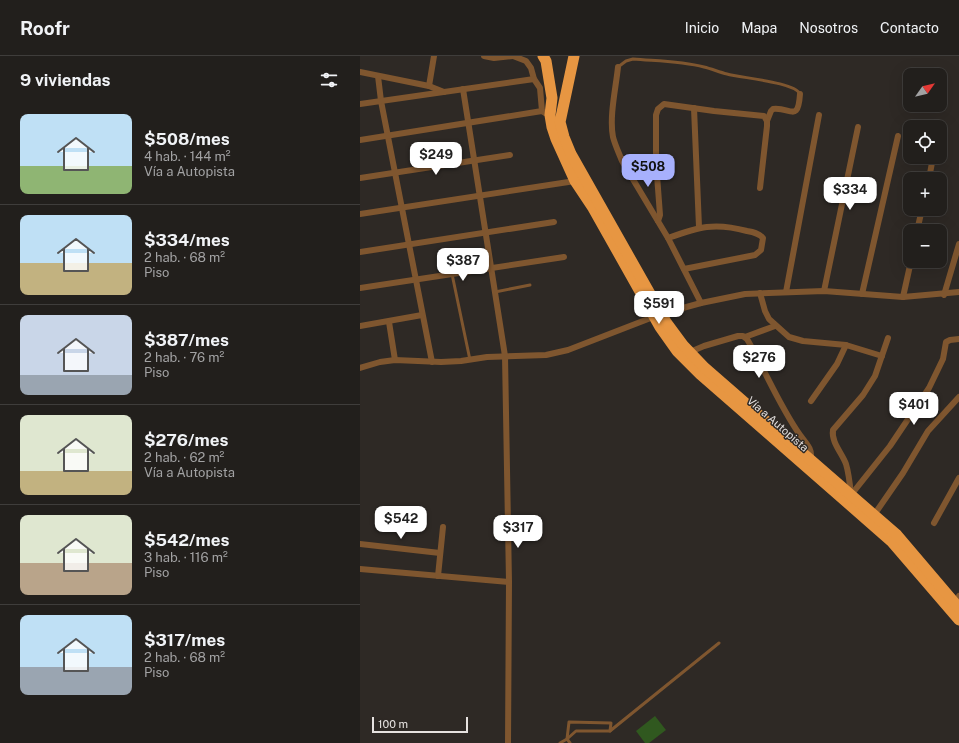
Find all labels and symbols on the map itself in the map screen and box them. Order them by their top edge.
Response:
north arrow [903,68,947,112]
pin: $249 [412,142,460,176]
pin: $508 [624,154,672,188]
pin: $334 [826,177,874,211]
pin: $387 [439,248,487,282]
pin: $591 [635,291,683,325]
pin: $276 [735,345,783,379]
pin: $401 [890,392,938,426]
street label: Vía a Autopista [745,394,811,454]
pin: $542 [377,506,425,540]
pin: $317 [494,515,542,549]
scale bar [372,715,468,734]

